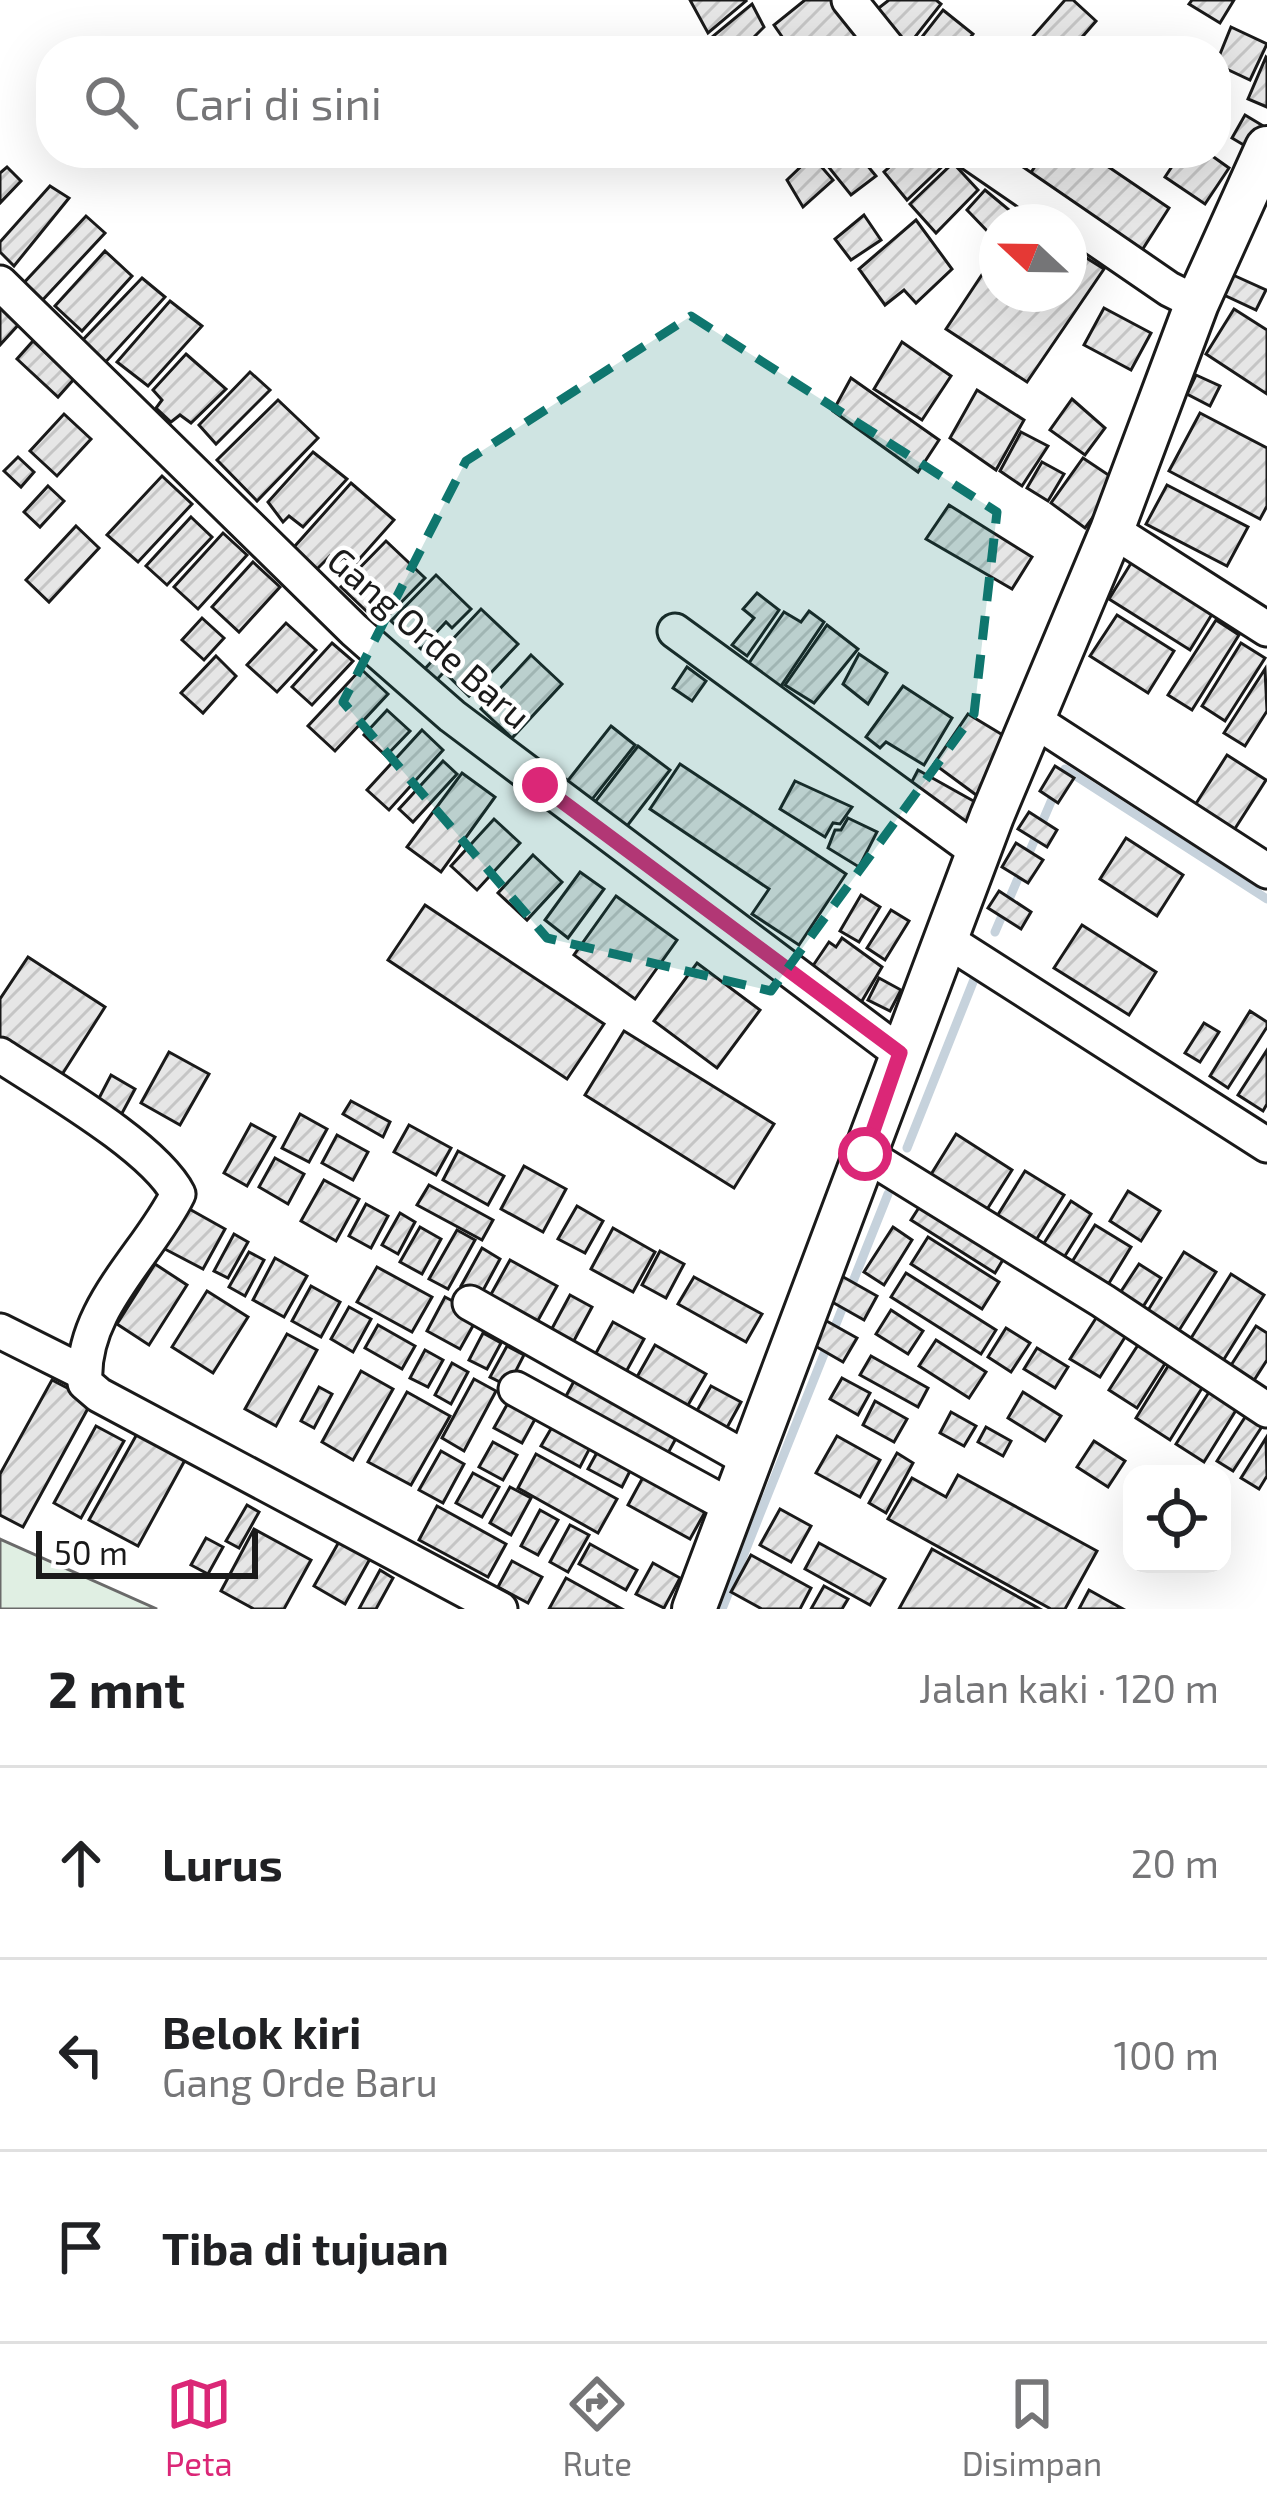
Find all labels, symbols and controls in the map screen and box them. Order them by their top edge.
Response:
search box [36,36,1231,168]
icon: search [78,69,144,135]
text: Cari di sini [174,75,382,129]
north arrow [979,204,1087,312]
street label: Gang Orde Baru [320,537,540,737]
route end [513,758,567,812]
route start [838,1127,892,1181]
map controls [1123,1465,1231,1573]
button: locate [1123,1465,1231,1573]
scale bar [36,1525,258,1578]
text: 50 m [54,1532,128,1572]
text: 2 mnt [48,1657,185,1718]
text: Jalan kaki · 120 m [919,1664,1219,1711]
icon: ahead [48,1830,114,1896]
text: Lurus [162,1836,283,1890]
text: 20 m [1131,1839,1219,1886]
text: Belok kiri [162,2004,361,2058]
icon: left [48,2022,114,2088]
text: 100 m [1114,2031,1219,2078]
text: Gang Orde Baru [162,2058,438,2105]
icon: arrive [48,2214,114,2280]
text: Tiba di tujuan [162,2220,449,2274]
tab: Peta [165,2371,233,2483]
tab: Rute [562,2371,632,2483]
tab: Disimpan [962,2371,1102,2483]

